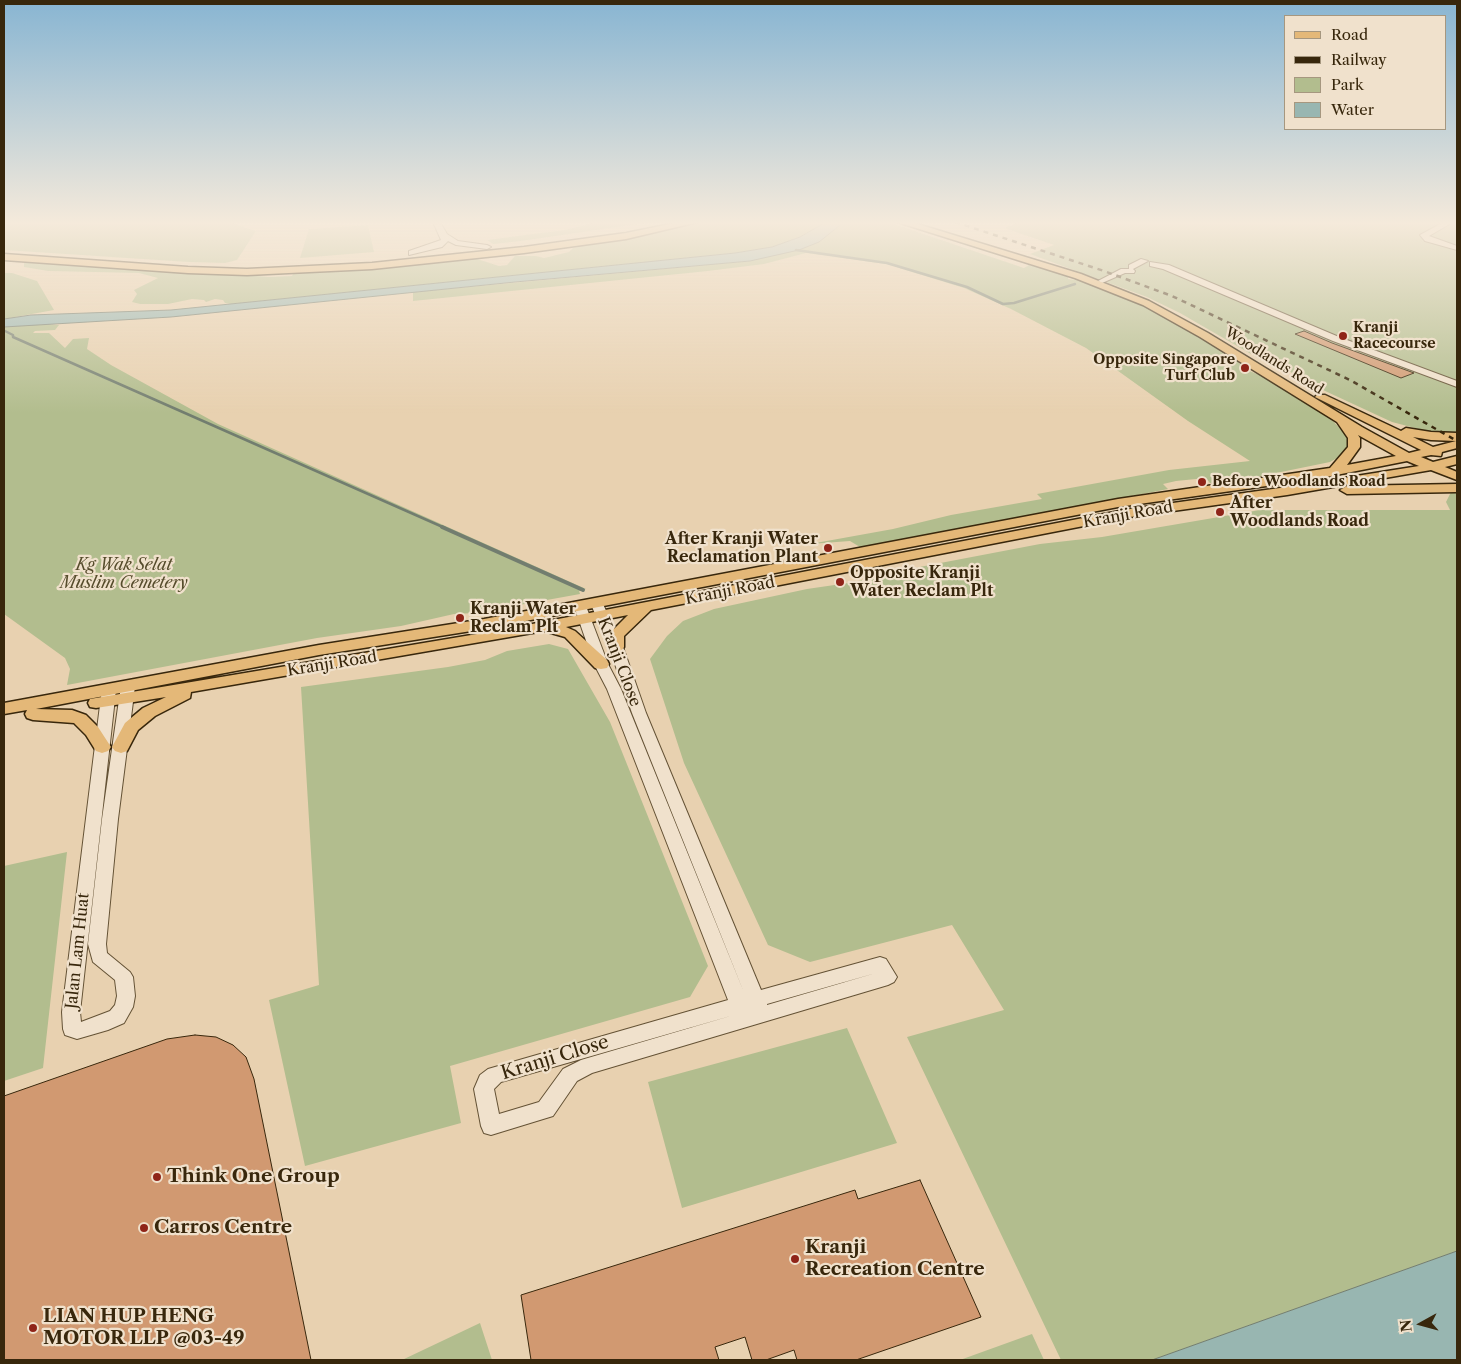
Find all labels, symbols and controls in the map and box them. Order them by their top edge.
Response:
legend [1284,15,1446,130]
text: Road [1331,25,1368,44]
text: Railway [1331,50,1387,69]
text: Park [1331,75,1364,94]
text: Water [1331,100,1374,119]
place label: Kranji Racecourse [1353,320,1436,352]
street label: Woodlands Road [1222,324,1326,398]
marker: Kranji Racecourse [1337,330,1349,342]
place label: Opposite Singapore Turf Club [1093,352,1235,384]
marker: Opposite Singapore Turf Club [1239,362,1251,374]
place label: Before Woodlands Road [1212,474,1386,490]
marker: Before Woodlands Road [1196,476,1208,488]
place label: After Woodlands Road [1230,493,1369,531]
street label: Kranji Road [1082,498,1174,532]
marker: After Woodlands Road [1214,506,1226,518]
place label: After Kranji Water Reclamation Plant [665,529,818,567]
marker: After Kranji Water Reclamation Plant [822,542,834,554]
park label: Kg Wak Selat Muslim Cemetery [60,555,188,593]
place label: Opposite Kranji Water Reclam Plt [850,563,993,601]
street label: Kranji Road [684,573,776,609]
marker: Opposite Kranji Water Reclam Plt [834,576,846,588]
place label: Kranji Water Reclam Plt [470,599,576,637]
marker: Kranji Water Reclam Plt [454,612,466,624]
street label: Kranji Close [593,615,645,709]
street label: Kranji Road [286,647,378,681]
street label: Jalan Lam Huat [62,892,94,1010]
street label: Kranji Close [498,1031,612,1085]
place label: Think One Group [167,1166,340,1188]
marker: Think One Group [151,1171,163,1183]
place label: Carros Centre [154,1217,292,1239]
marker: Carros Centre [138,1222,150,1234]
place label: Kranji Recreation Centre [805,1237,985,1281]
marker: Kranji Recreation Centre [789,1253,801,1265]
north arrow [1396,1299,1446,1349]
place label: LIAN HUP HENG MOTOR LLP @03-49 [43,1306,245,1350]
text: N [1396,1319,1416,1333]
marker: LIAN HUP HENG MOTOR LLP @03-49 [27,1322,39,1334]

